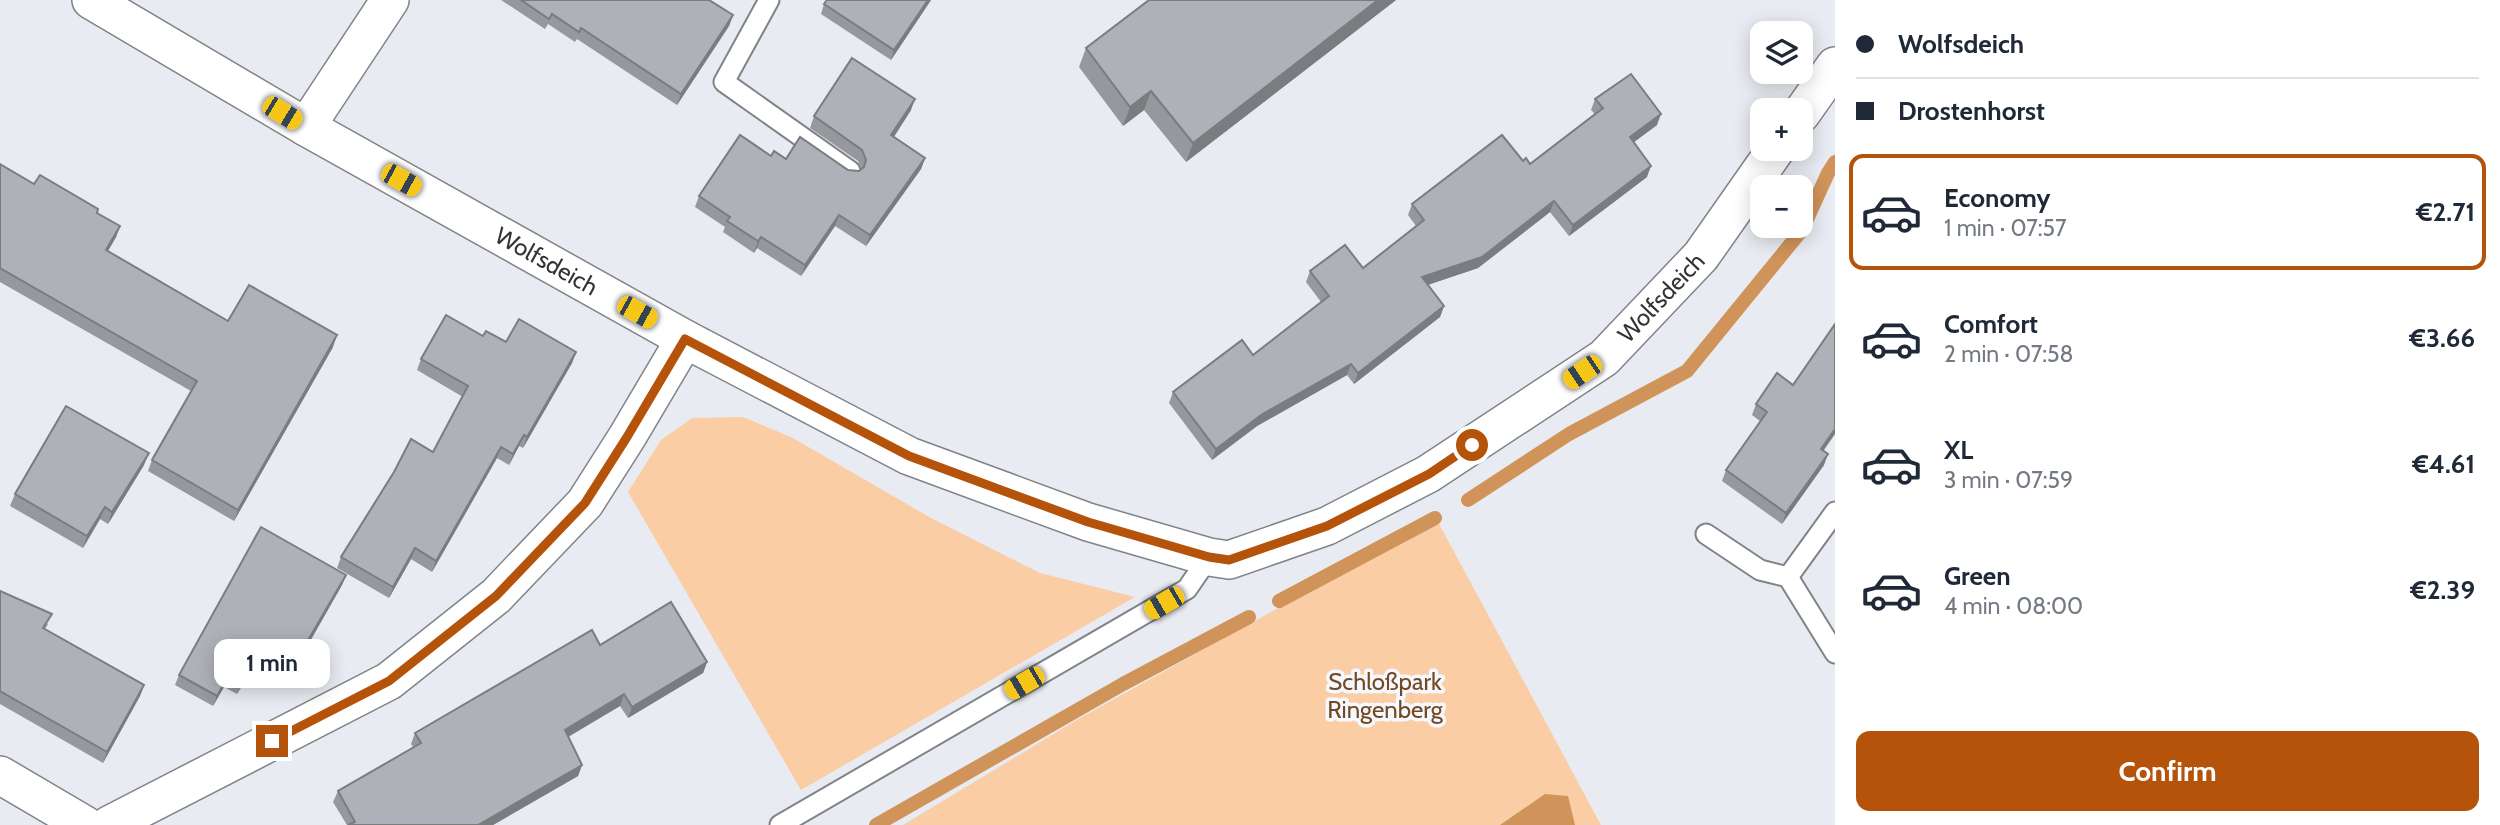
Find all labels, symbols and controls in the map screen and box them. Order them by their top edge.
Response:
map controls [1750,21,1813,238]
button: layers [1750,21,1813,84]
text: Wolfsdeich [1898,28,2024,60]
car [259,93,306,133]
text: Drostenhorst [1898,95,2045,127]
button: + [1750,98,1813,161]
car [378,161,425,199]
button: − [1750,175,1813,238]
icon: car [1860,181,1923,244]
text: Economy [1944,182,2050,214]
text: €2.71 [2416,196,2475,228]
text: 1 min · 07:57 [1944,214,2067,242]
street label: Wolfsdeich [490,221,603,301]
street label: Wolfsdeich [1611,246,1711,348]
car [614,293,661,331]
icon: car [1860,307,1923,370]
text: Comfort [1944,308,2038,340]
text: €3.66 [2409,322,2475,354]
text: 2 min · 07:58 [1944,340,2074,368]
car [1559,352,1606,392]
route start [1456,429,1488,461]
icon: car [1860,433,1923,496]
text: XL [1944,434,1973,466]
text: €4.61 [2412,448,2475,480]
text: 3 min · 07:59 [1944,466,2073,494]
icon: car [1860,559,1923,622]
text: Green [1944,560,2011,592]
text: €2.39 [2410,574,2475,606]
car [1141,583,1188,623]
text: 4 min · 08:00 [1944,592,2083,620]
callout: 1 min [214,640,330,688]
text: 1 min [246,649,298,677]
car [1001,663,1048,703]
park label: Schloßpark Ringenberg [1327,667,1444,724]
route end [256,725,288,757]
button: Confirm [1856,731,2479,811]

